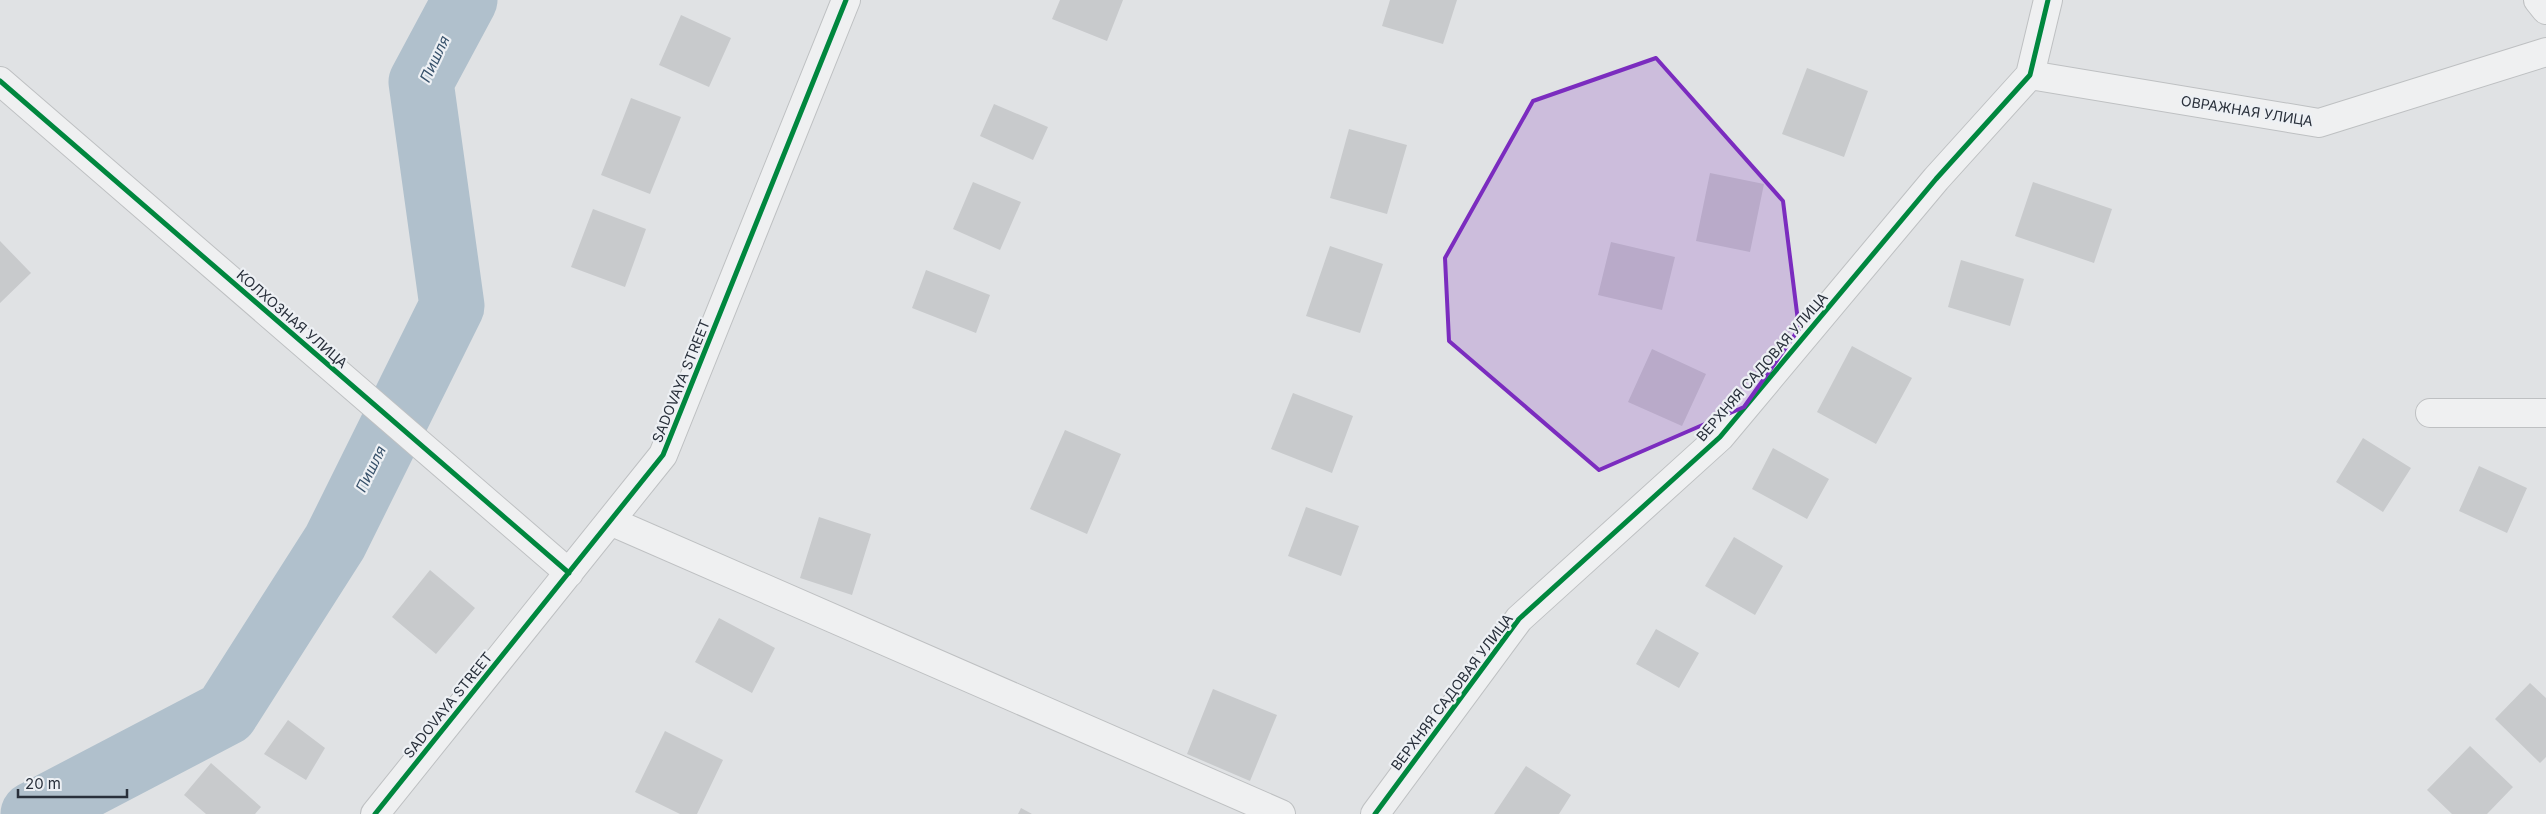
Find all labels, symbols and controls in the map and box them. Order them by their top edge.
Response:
water label: Пишля [416,32,454,85]
street label: ОВРАЖНАЯ УЛИЦА [2180,92,2315,129]
street label: КОЛХОЗНАЯ УЛИЦА [233,266,351,372]
street label: ВЕРХНЯЯ САДОВАЯ УЛИЦА [1692,289,1831,445]
street label: SADOVAYA STREET [648,317,713,445]
water label: Пишля [351,442,390,495]
street label: ВЕРХНЯЯ САДОВАЯ УЛИЦА [1387,610,1516,773]
street label: SADOVAYA STREET [400,648,496,761]
scale bar [18,766,126,798]
text: 20 m [25,774,61,793]

